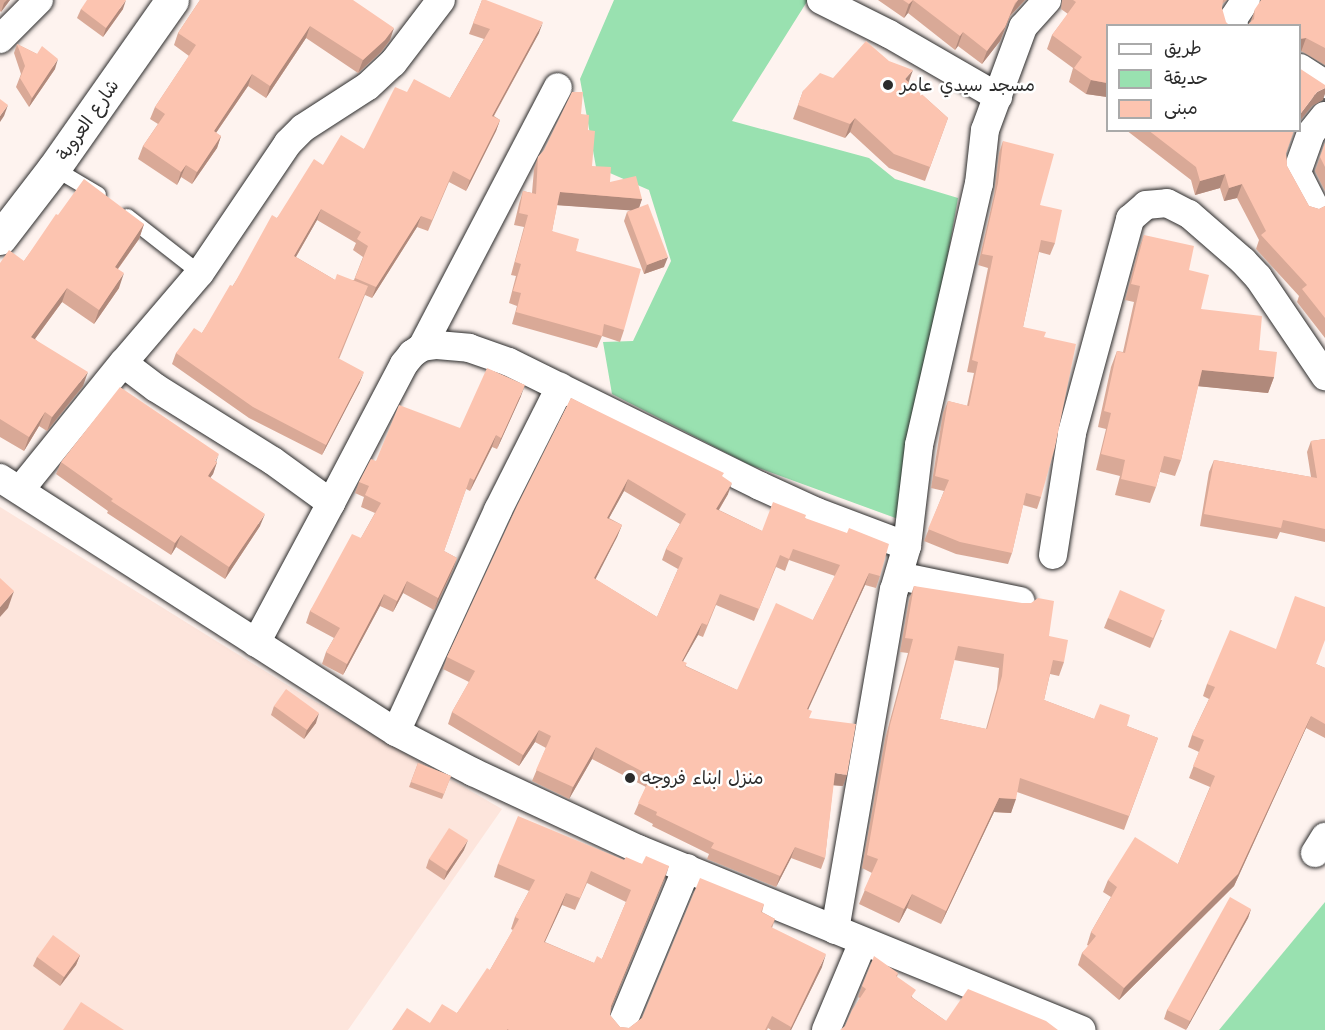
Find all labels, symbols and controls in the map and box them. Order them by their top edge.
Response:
legend [1106,24,1301,132]
text: طريق [1164,36,1202,60]
text: حديقة [1164,66,1208,90]
place label: مسجد سيدي عامر [900,74,1035,96]
street label: شارع العروبة [52,75,124,165]
marker: مسجد سيدي عامر [881,78,895,92]
text: مبنى [1164,96,1198,120]
place label: منزل ابناء فروجه [642,767,763,789]
marker: منزل ابناء فروجه [623,771,637,785]

